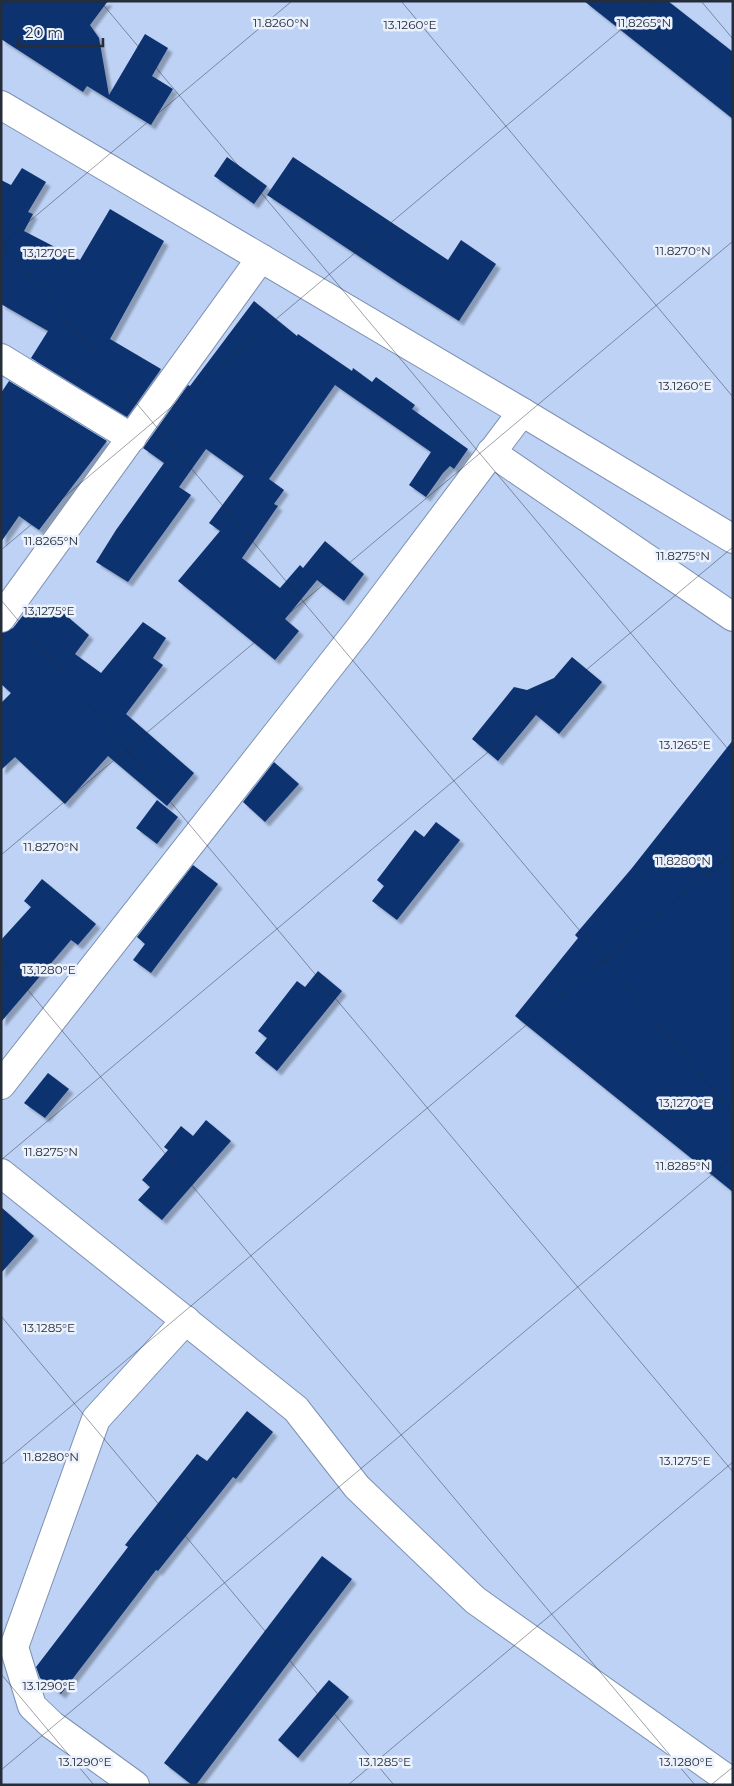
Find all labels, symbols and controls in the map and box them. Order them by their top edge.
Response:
scale bar [18,15,102,47]
text: 11.8260°N [253,15,309,30]
text: 11.8265°N [617,15,671,30]
text: 13.1260°E [384,17,436,32]
text: 20 m [25,23,63,42]
text: 11.8270°N [655,243,711,258]
text: 13.1270°E [23,245,75,260]
text: 13.1260°E [659,378,711,393]
text: 11.8265°N [24,533,78,548]
text: 11.8275°N [656,548,710,563]
text: 13.1275°E [23,603,75,618]
text: 13.1265°E [659,737,711,752]
text: 11.8270°N [23,839,79,854]
text: 11.8280°N [655,853,711,868]
text: 13.1280°E [22,962,76,977]
text: 13.1270°E [659,1095,711,1110]
text: 11.8275°N [24,1144,78,1159]
text: 11.8285°N [656,1158,710,1173]
text: 13.1285°E [23,1320,75,1335]
text: 11.8280°N [23,1449,79,1464]
text: 13.1275°E [659,1453,711,1468]
text: 13.1290°E [23,1678,75,1693]
text: 13.1290°E [59,1754,111,1769]
text: 13.1285°E [359,1754,411,1769]
text: 13.1280°E [659,1754,713,1769]

